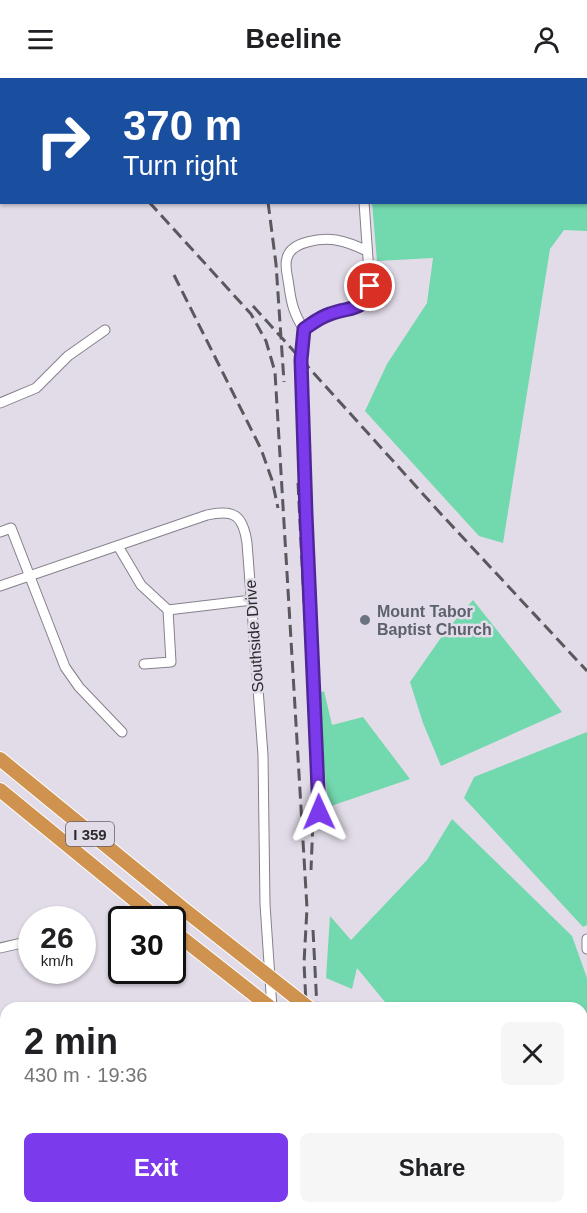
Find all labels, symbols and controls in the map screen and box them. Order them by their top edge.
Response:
icon: menu [24,23,57,56]
icon: person [530,23,563,56]
text: Beeline [245,24,342,54]
icon: right [24,102,102,180]
text: 370 m [123,102,242,149]
text: Turn right [123,151,238,181]
pin [344,260,395,311]
icon: arrive [353,269,386,302]
street label: Southside Drive [242,579,266,693]
place label: Mount Tabor Baptist Church [377,603,492,638]
marker: Mount Tabor Baptist Church [358,613,372,627]
position arrow [287,780,351,844]
road number: I 359 [66,822,114,846]
speed limit sign: 30 [108,906,186,984]
text: 26 [40,921,74,954]
text: km/h [41,952,73,969]
text: 2 min [24,1021,118,1062]
button: close [501,1022,564,1085]
text: 430 m · 19:36 [24,1064,147,1086]
button: Exit [24,1133,288,1202]
button: Share [300,1133,564,1202]

